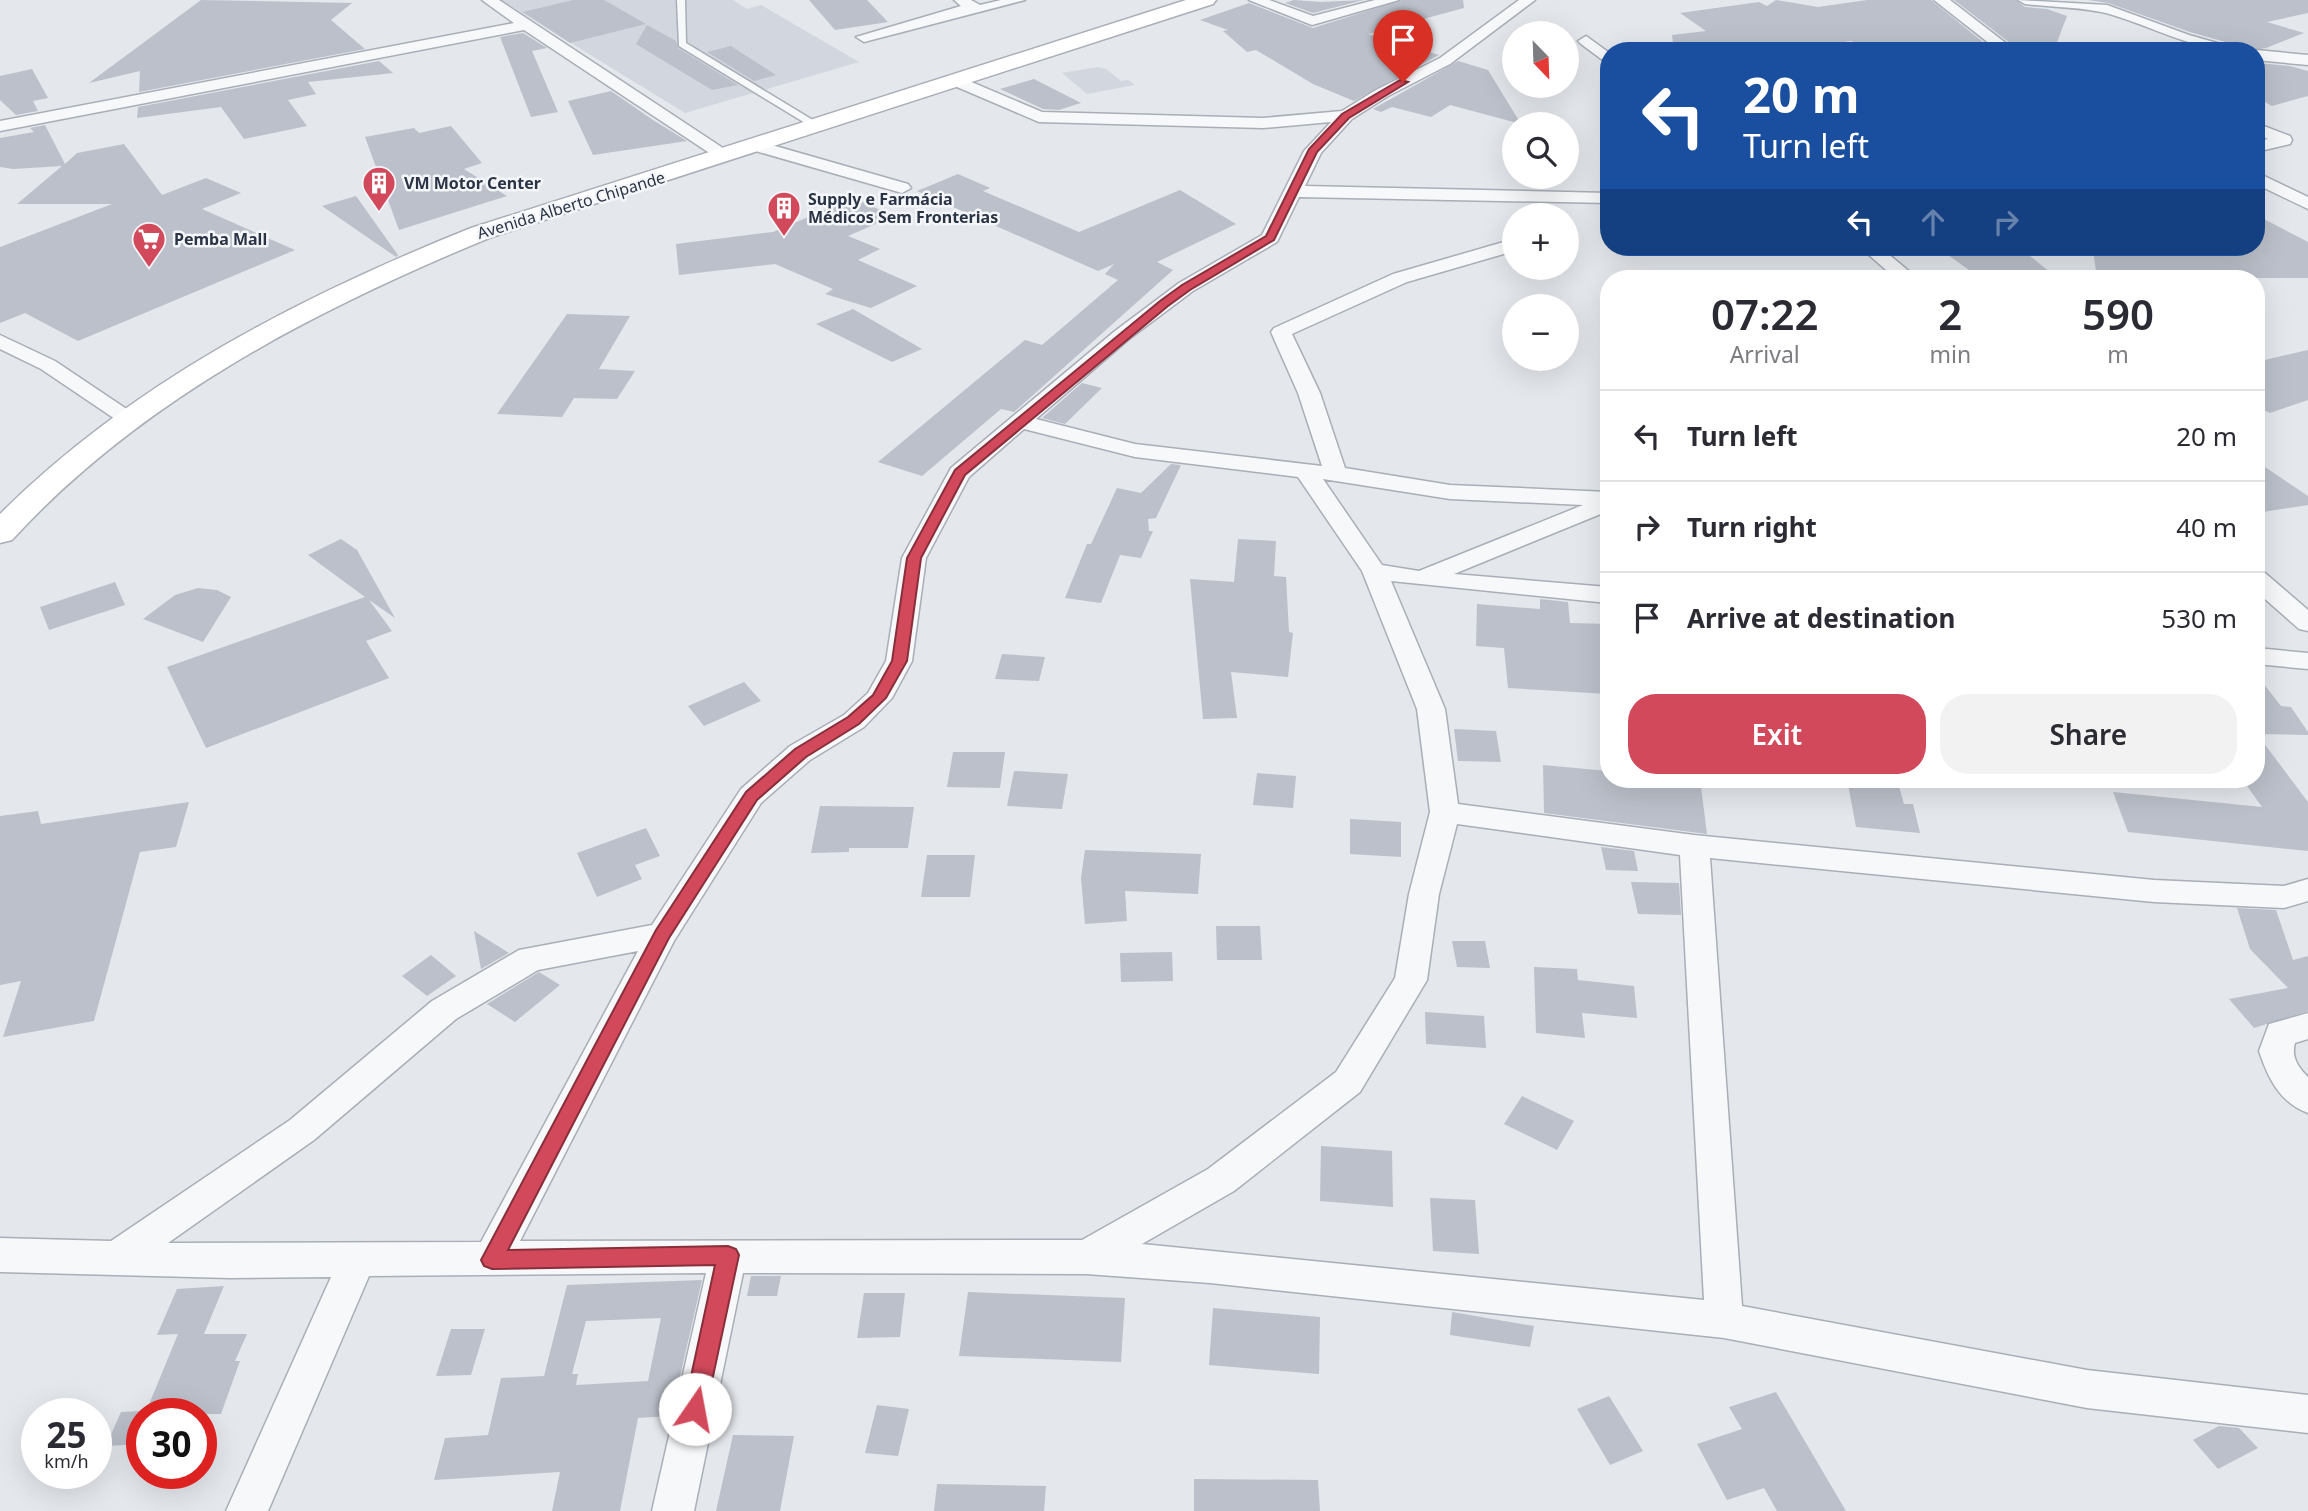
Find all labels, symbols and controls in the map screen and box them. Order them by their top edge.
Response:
pin [1373,10,1433,82]
icon: arrive [1384,21,1422,59]
north arrow [1502,21,1578,98]
map controls [1502,21,1579,371]
text: 20 m [1743,61,1860,127]
icon: left [1628,70,1719,161]
button: search [1502,112,1579,189]
text: Turn left [1743,124,1869,167]
building icon: VM Motor Center [360,164,398,213]
street label: Avenida Alberto Chipande [474,166,668,244]
place label: VM Motor Center [404,172,541,194]
place label: Supply e Farmácia Médicos Sem Fronterias [808,188,998,228]
building icon: Supply e Farmácia Médicos Sem Fronterias [765,189,803,238]
button: + [1502,203,1579,280]
icon: left [1841,203,1879,241]
icon: ahead [1914,203,1952,241]
icon: right [1987,203,2025,241]
supermarket icon: Pemba Mall [130,220,168,269]
place label: Pemba Mall [174,228,267,250]
text: 07:22 [1711,285,1819,342]
text: 2 [1938,285,1962,342]
text: 590 [2082,285,2154,342]
button: − [1502,294,1579,371]
text: Arrival [1730,338,1800,370]
text: min [1929,338,1971,370]
text: m [2107,338,2129,370]
icon: left [1628,417,1666,455]
text: Turn left [1687,418,1798,454]
text: 20 m [2176,418,2237,454]
icon: right [1628,508,1666,546]
text: Turn right [1687,509,1817,545]
text: 40 m [2176,509,2237,545]
icon: arrive [1628,599,1666,637]
text: Arrive at destination [1687,600,1956,636]
text: 530 m [2161,600,2237,636]
button: Exit [1628,694,1926,774]
button: Share [1940,694,2237,774]
position arrow [658,1372,732,1446]
speed limit sign: 30 [126,1398,217,1489]
text: 25 [46,1411,87,1458]
text: km/h [44,1449,89,1473]

